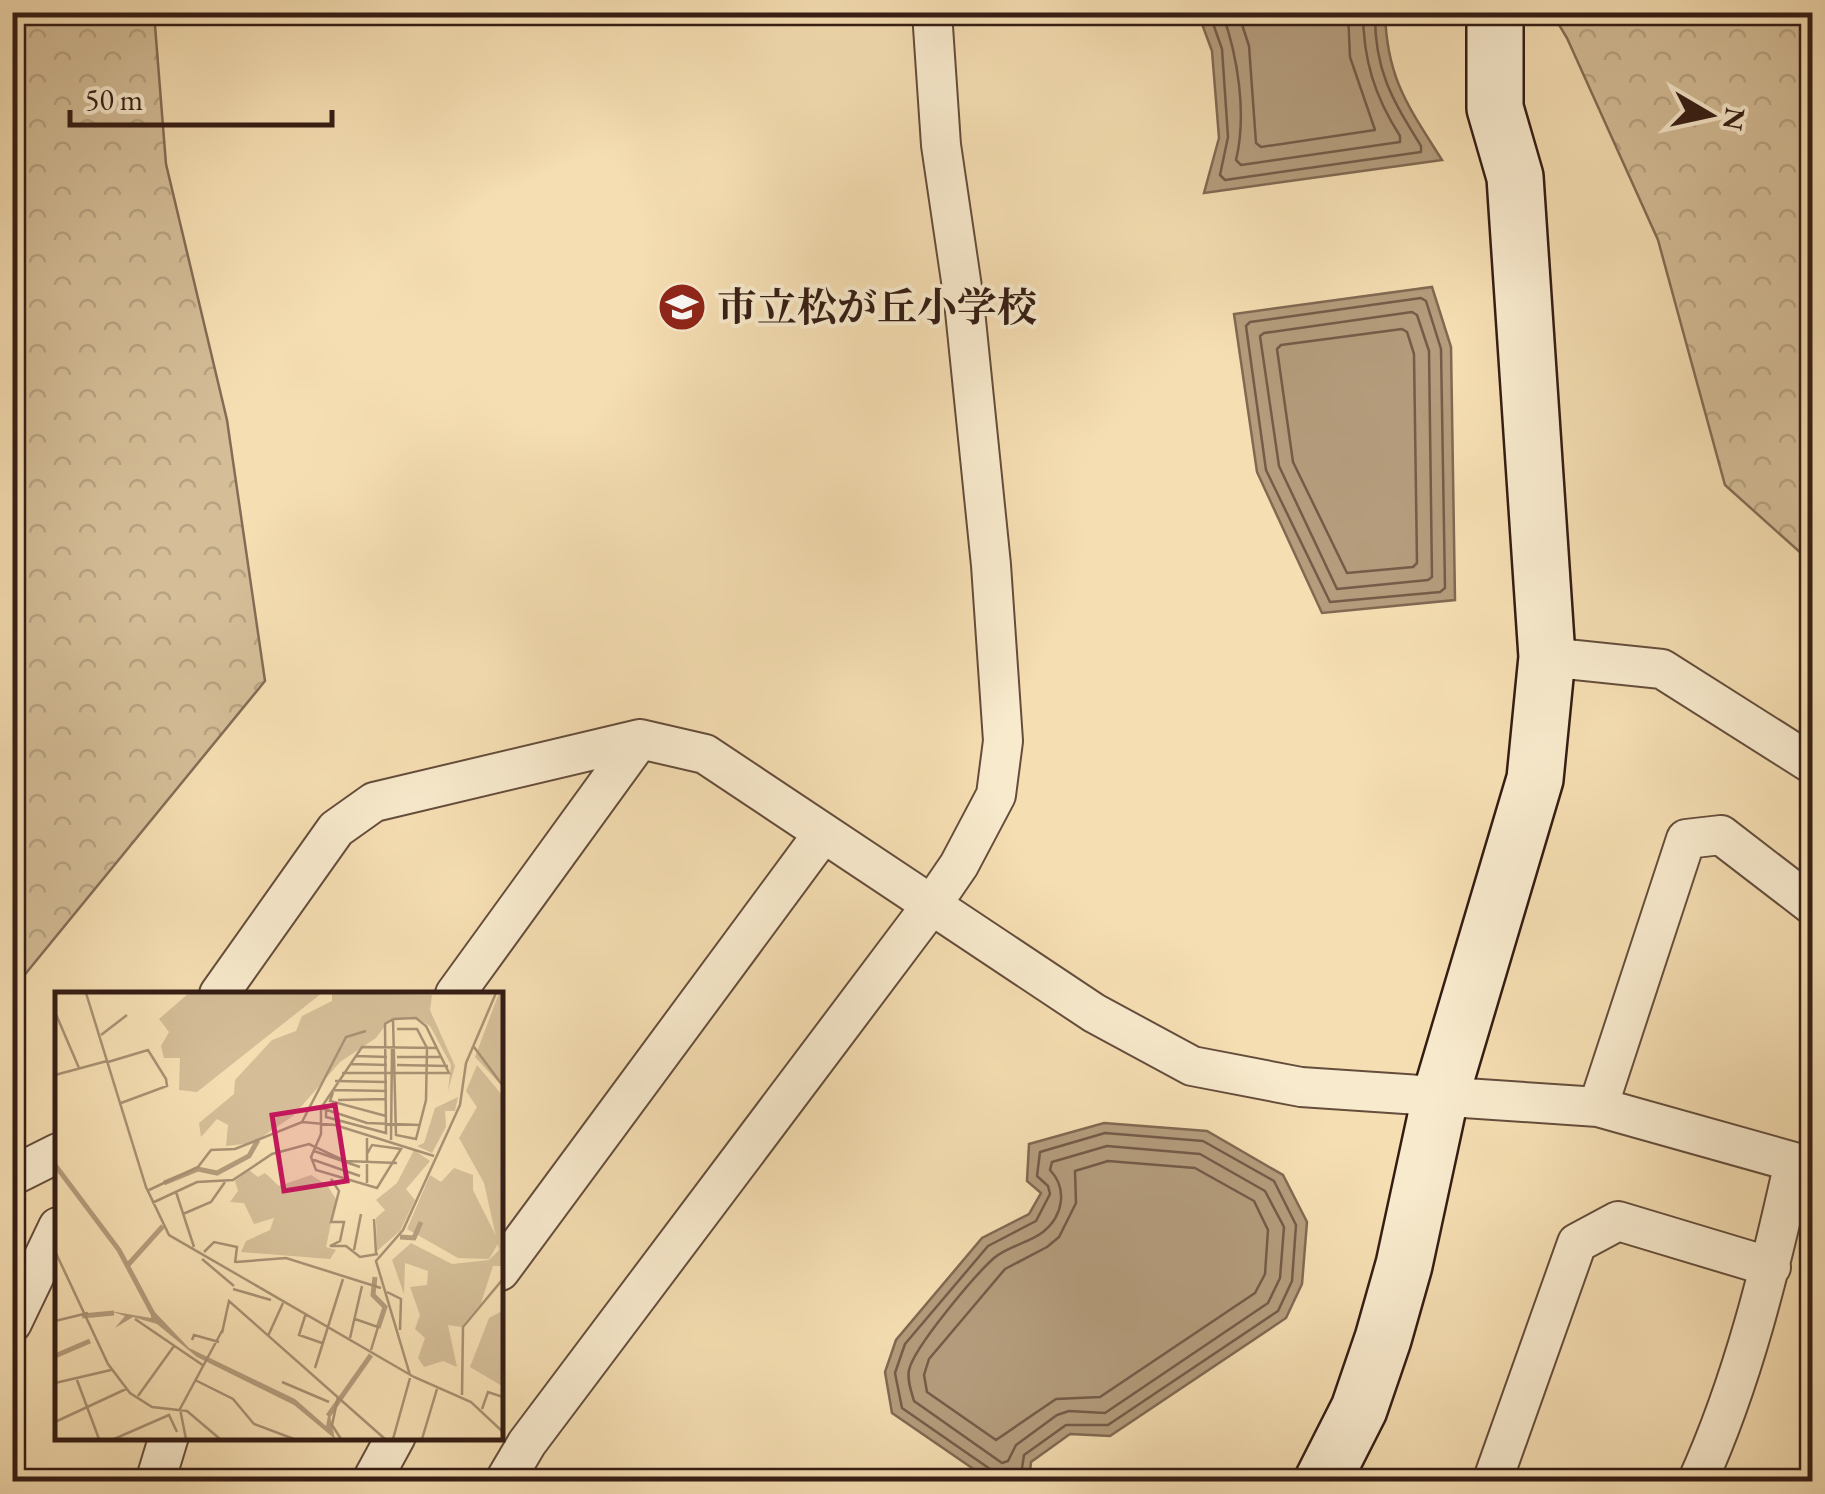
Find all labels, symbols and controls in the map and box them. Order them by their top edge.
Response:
scale bar [70,65,332,127]
north arrow [1660,65,1760,165]
text: 50 m [85,80,143,119]
text: N [1715,105,1754,133]
school or university icon: 市立松が丘小学校 [656,281,708,333]
place label: 市立松が丘小学校 [717,281,1037,333]
inset map [55,992,502,1439]

